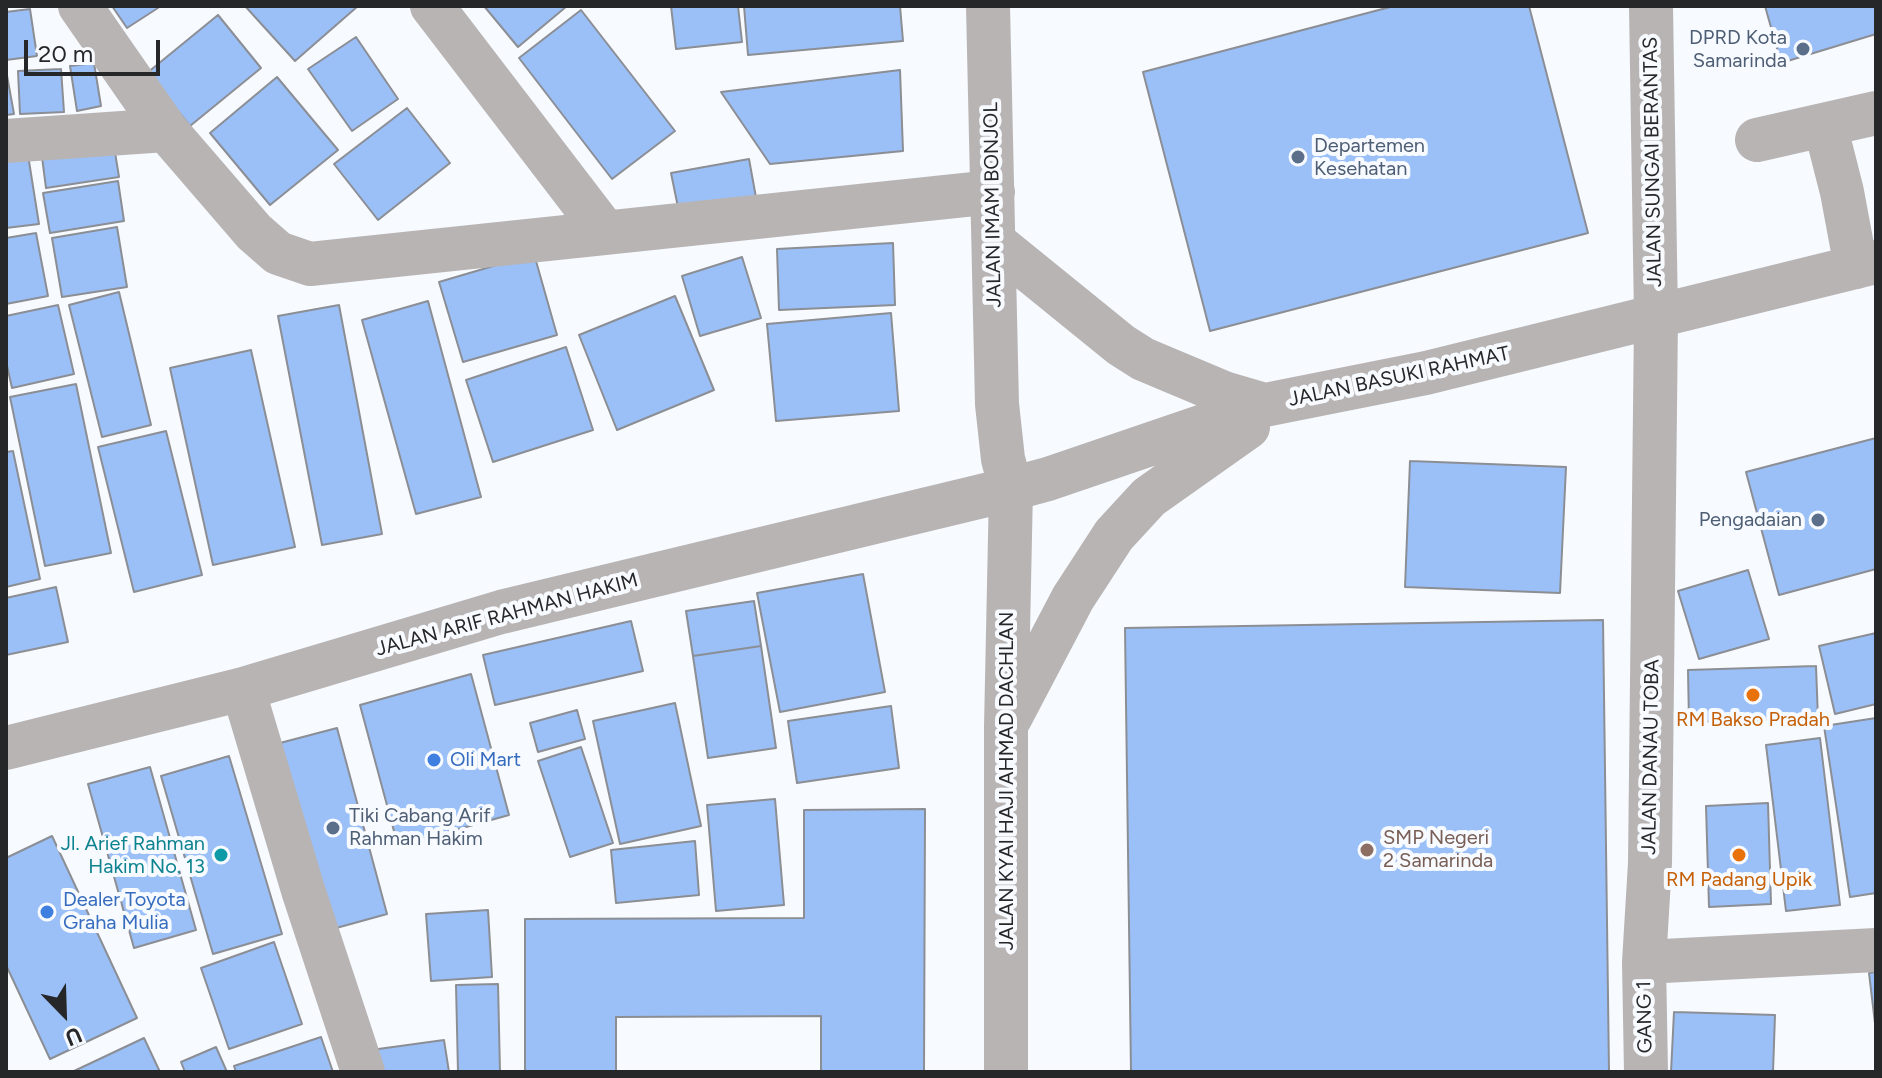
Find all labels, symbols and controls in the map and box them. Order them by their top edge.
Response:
scale bar [28,24,164,74]
place label: DPRD Kota Samarinda [1689,26,1787,73]
street label: JALAN SUNGAI BERANTAS [1639,37,1667,287]
text: 20 m [38,39,93,68]
marker: DPRD Kota Samarinda [1794,40,1812,58]
street label: JALAN IMAM BONJOL [979,102,1007,308]
place label: Departemen Kesehatan [1314,134,1425,181]
marker: Departemen Kesehatan [1289,148,1307,166]
street label: JALAN BASUKI RAHMAT [1286,342,1512,412]
place label: Pengadaian [1699,508,1802,532]
marker: Pengadaian [1809,511,1827,529]
street label: JALAN ARIF RAHMAN HAKIM [373,568,641,662]
street label: JALAN KYAI HAJI AHMAD DACHLAN [995,611,1019,951]
street label: JALAN DANAU TOBA [1637,659,1665,855]
marker: RM Bakso Pradah [1744,686,1762,704]
place label: RM Bakso Pradah [1676,708,1830,732]
place label: Oli Mart [450,748,521,772]
marker: Oli Mart [425,751,443,769]
place label: Tiki Cabang Arif Rahman Hakim [349,804,491,851]
marker: Tiki Cabang Arif Rahman Hakim [324,819,342,837]
place label: SMP Negeri 2 Samarinda [1383,826,1493,873]
place label: Jl. Arief Rahman Hakim No. 13 [61,832,205,879]
marker: SMP Negeri 2 Samarinda [1358,841,1376,859]
marker: Jl. Arief Rahman Hakim No. 13 [212,846,230,864]
marker: RM Padang Upik [1730,846,1748,864]
place label: RM Padang Upik [1666,868,1812,892]
place label: Dealer Toyota Graha Mulia [63,888,186,935]
marker: Dealer Toyota Graha Mulia [38,903,56,921]
north arrow [24,974,104,1054]
street label: GANG 1 [1632,981,1658,1053]
text: U [61,1021,86,1052]

